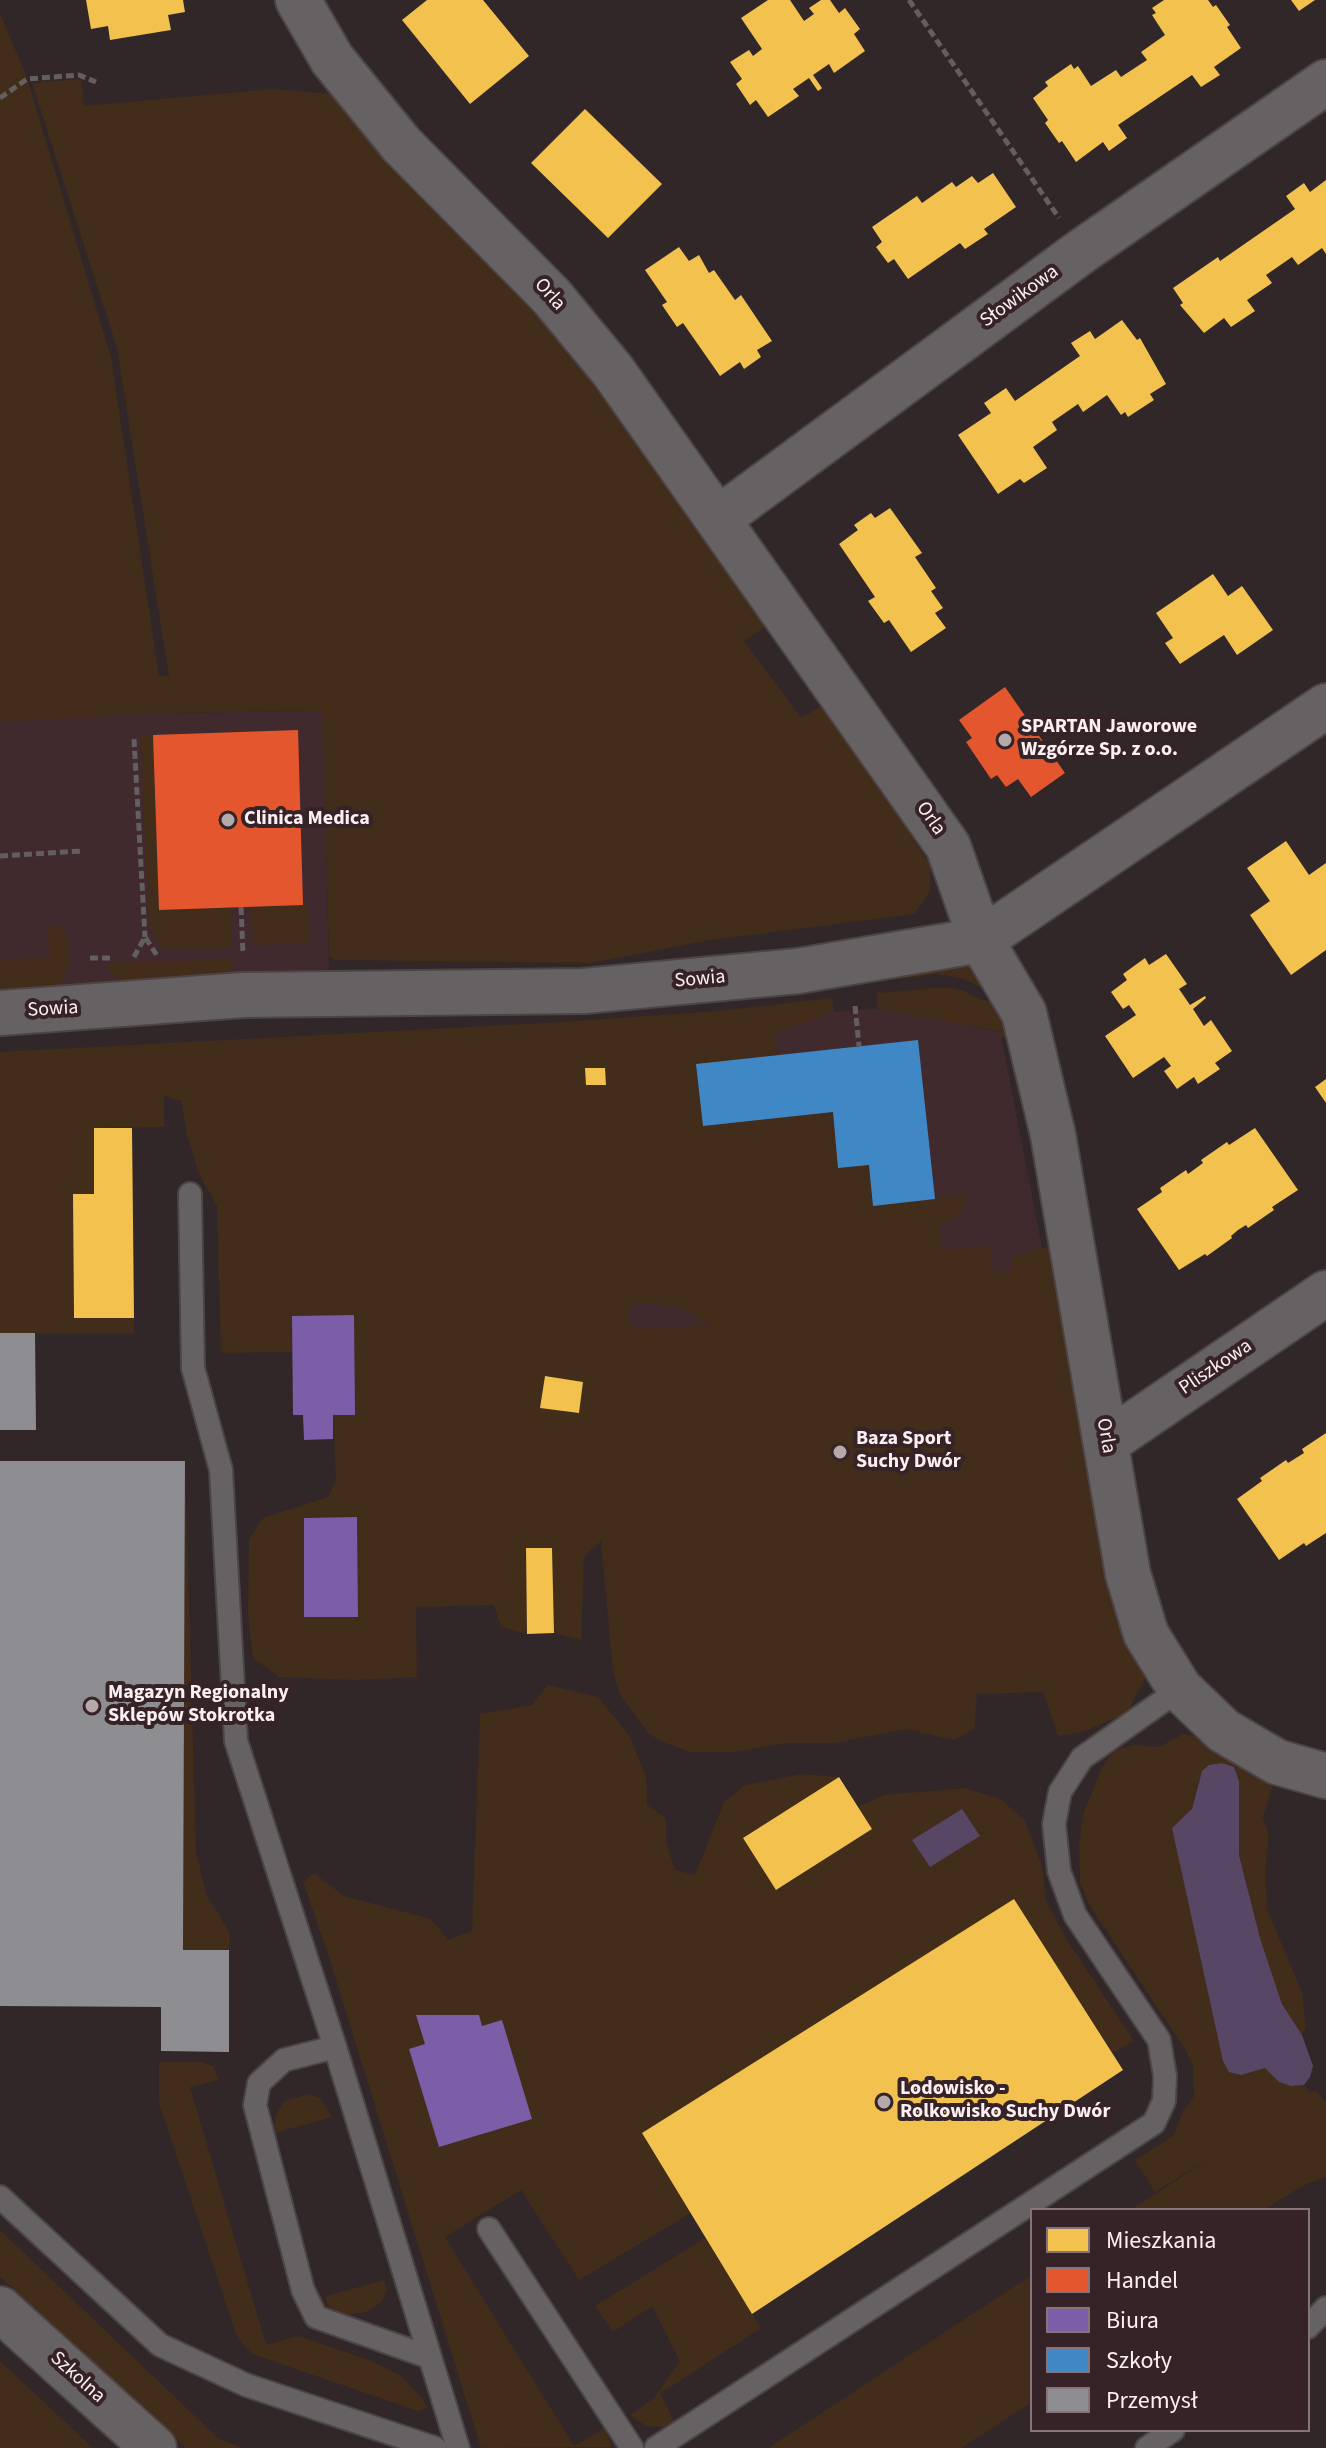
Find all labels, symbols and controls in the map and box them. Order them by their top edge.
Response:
street label: Słowikowa [976,260,1064,334]
street label: Orla [528,274,570,316]
place label: SPARTAN Jaworowe Wzgórze Sp. z o.o. [1021,716,1197,763]
marker: SPARTAN Jaworowe Wzgórze Sp. z o.o. [996,731,1014,749]
street label: Orla [910,798,950,840]
place label: Clinica Medica [244,808,370,832]
marker: Clinica Medica [219,811,237,829]
street label: Sowia [674,966,726,994]
street label: Sowia [27,997,79,1023]
street label: Pliszkowa [1175,1335,1257,1401]
street label: Orla [1090,1416,1120,1456]
place label: Baza Sport Suchy Dwór [856,1428,961,1475]
marker: Baza Sport Suchy Dwór [831,1443,849,1461]
place label: Magazyn Regionalny Sklepów Stokrotka [108,1682,289,1729]
marker: Magazyn Regionalny Sklepów Stokrotka [83,1697,101,1715]
place label: Lodowisko - Rolkowisko Suchy Dwór [900,2078,1110,2125]
marker: Lodowisko - Rolkowisko Suchy Dwór [875,2093,893,2111]
legend [1030,2208,1310,2432]
text: Mieszkania [1106,2223,1216,2258]
text: Handel [1106,2263,1178,2298]
text: Biura [1106,2303,1159,2338]
text: Szkoły [1106,2343,1172,2378]
street label: Szkolna [45,2347,109,2409]
text: Przemysł [1106,2383,1198,2418]

